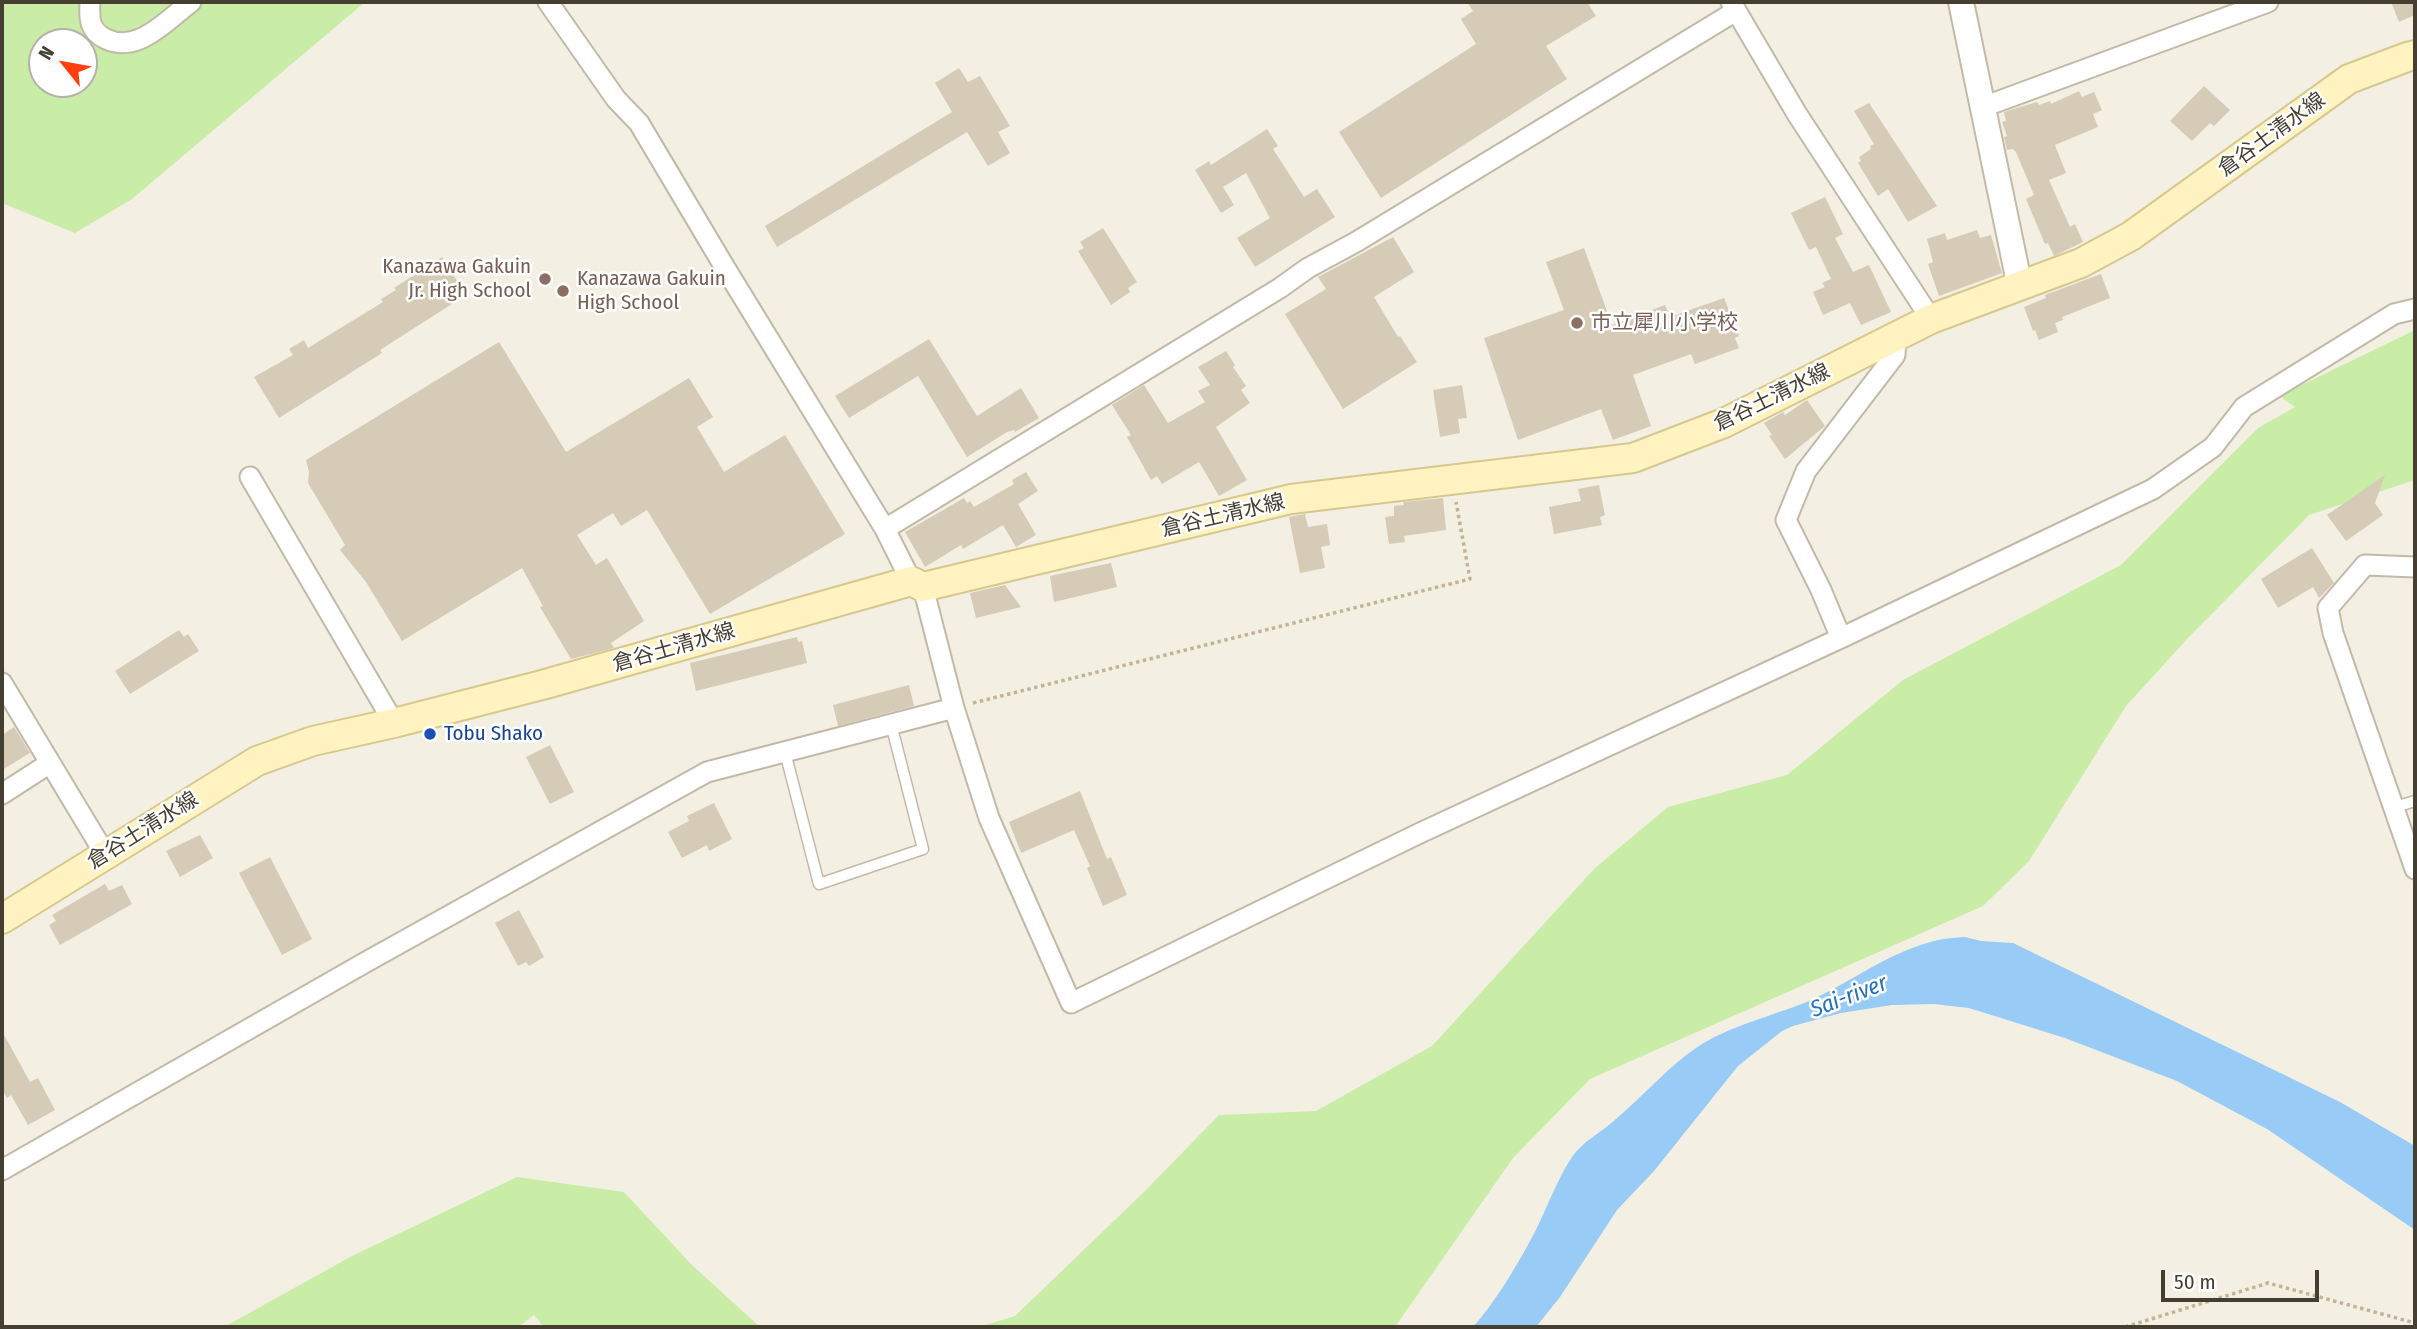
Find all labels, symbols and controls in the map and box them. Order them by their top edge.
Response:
north arrow [28,28,98,98]
text: N [33,42,59,64]
street label: 倉谷土清水線 [2214,88,2330,182]
place label: Kanazawa Gakuin Jr. High School [382,254,531,304]
place label: Kanazawa Gakuin High School [577,266,726,316]
marker: Kanazawa Gakuin Jr. High School [537,271,553,287]
marker: Kanazawa Gakuin High School [555,283,571,299]
place label: 市立犀川小学校 [1591,310,1738,336]
marker: 市立犀川小学校 [1569,315,1585,331]
street label: 倉谷土清水線 [1710,359,1834,437]
street label: 倉谷土清水線 [1159,490,1287,542]
street label: 倉谷土清水線 [610,619,738,677]
place label: Tobu Shako [444,721,543,747]
marker: Tobu Shako [422,726,438,742]
street label: 倉谷土清水線 [83,787,203,875]
water label: Sai-river [1807,970,1891,1024]
scale bar [2165,1256,2322,1300]
text: 50 m [2174,1269,2216,1295]

